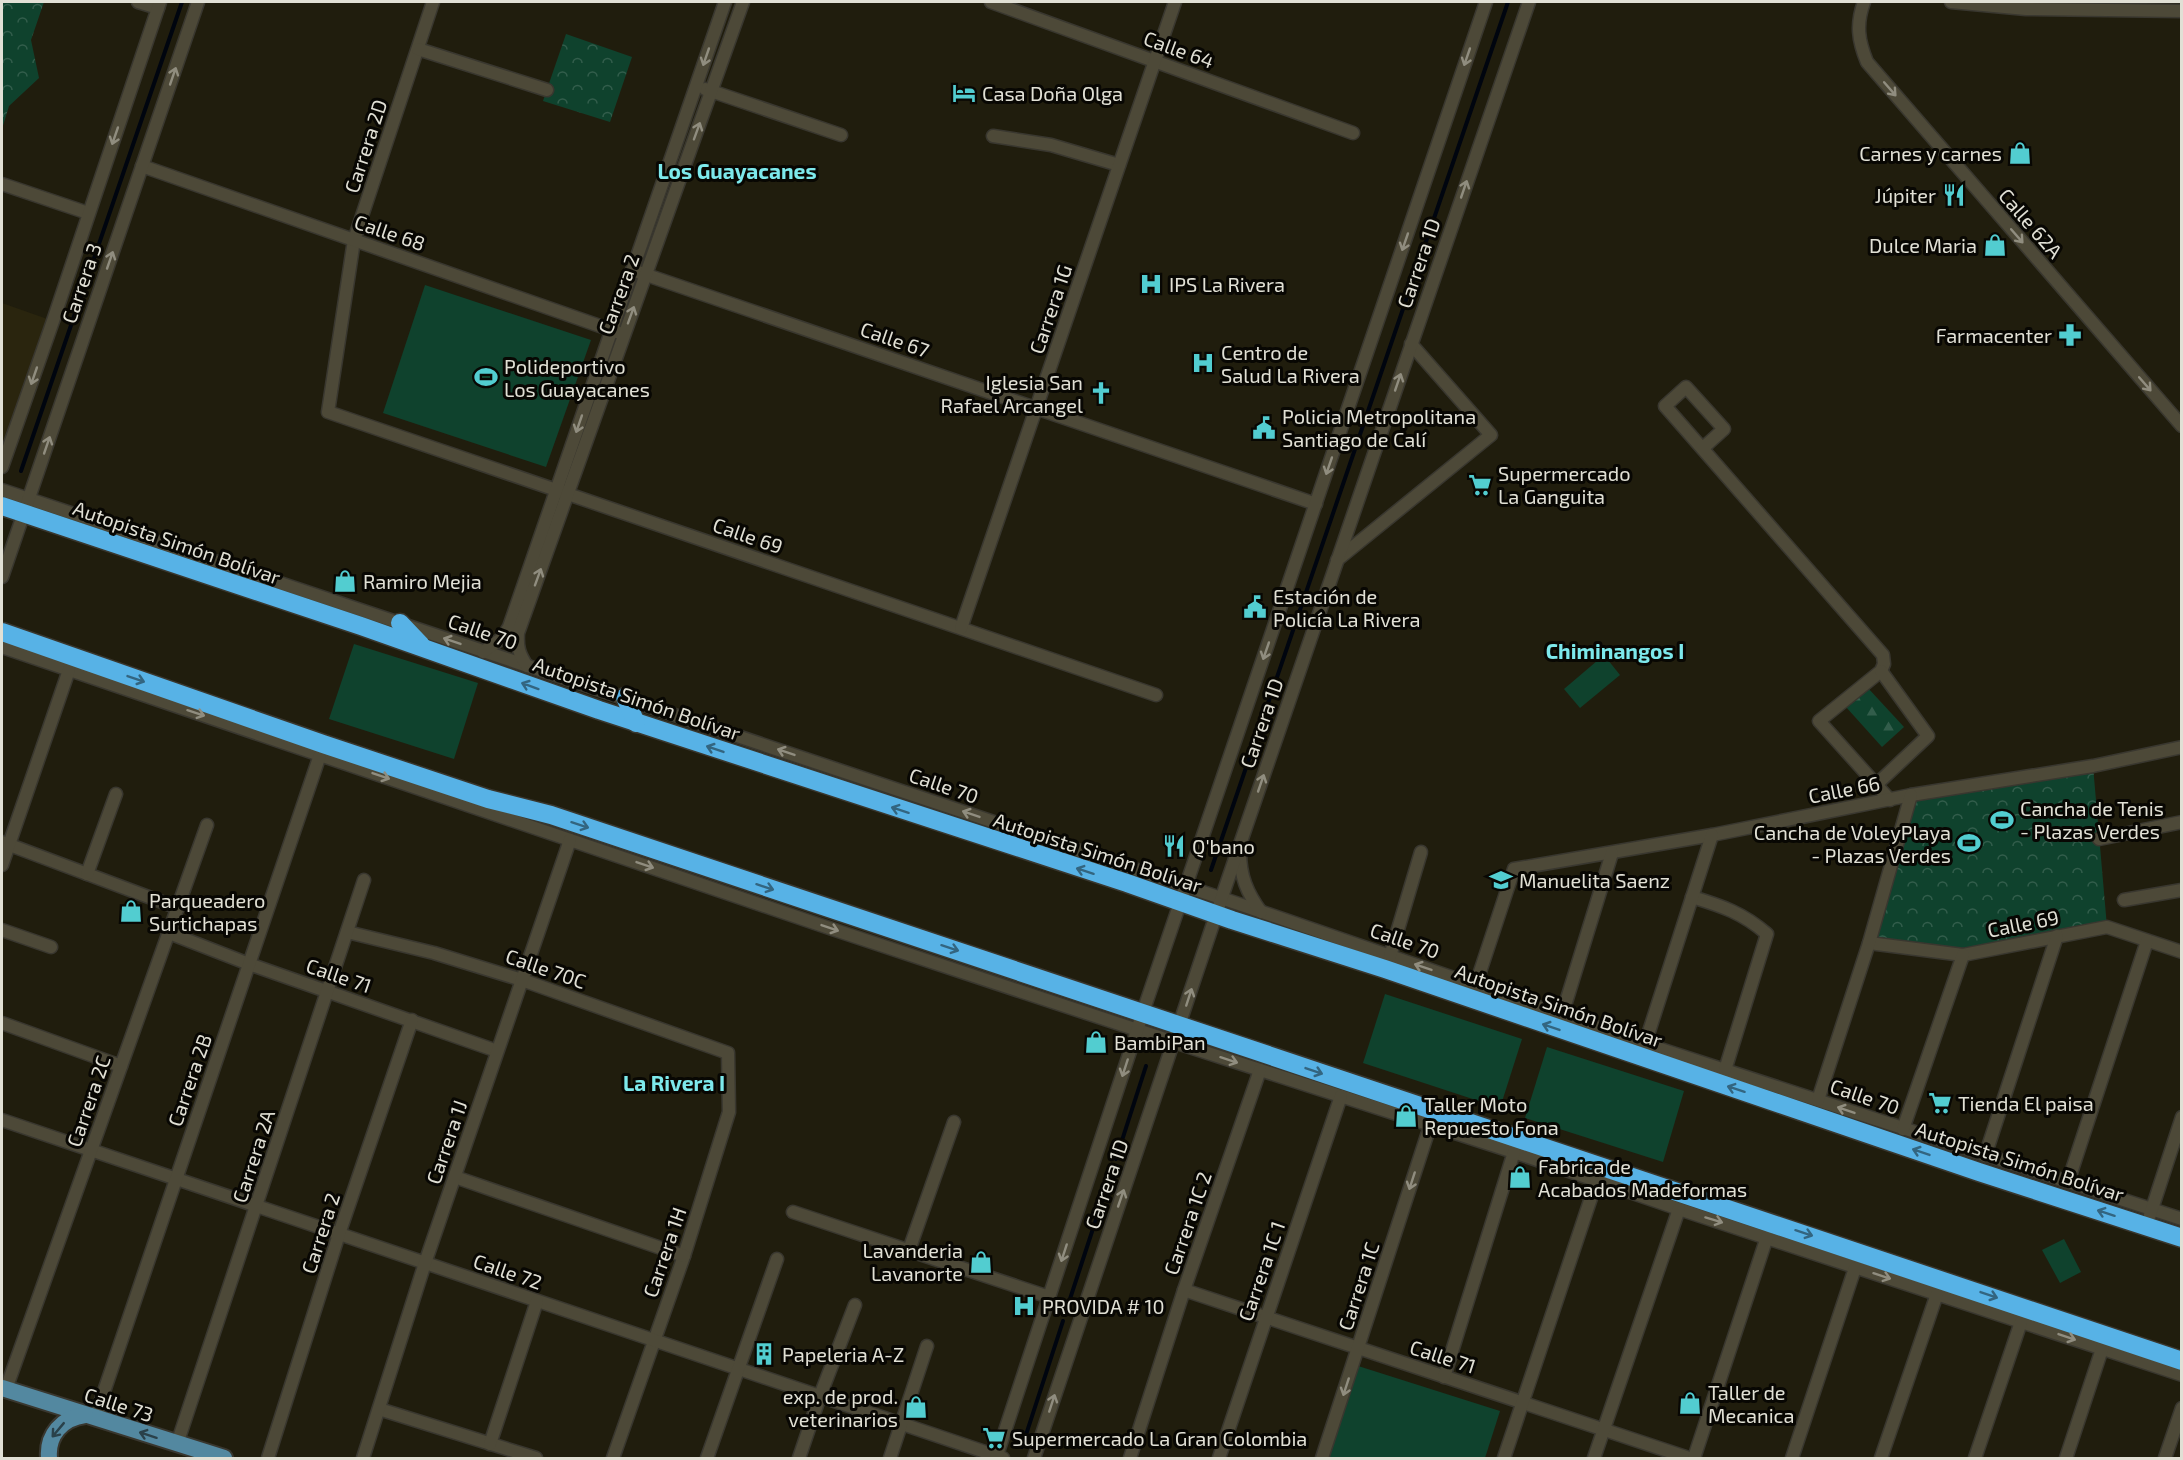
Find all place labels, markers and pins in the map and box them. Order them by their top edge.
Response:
hotel icon: Casa Doña Olga [951,80,977,106]
place label: Casa Doña Olga [982,81,1123,105]
shop icon: Carnes y carnes [2007,140,2033,166]
place label: Carnes y carnes [1859,141,2002,165]
restaurant icon: Júpiter [1941,182,1967,208]
place label: Júpiter [1875,183,1936,207]
shop icon: Dulce Maria [1982,232,2008,258]
place label: Dulce Maria [1869,233,1977,257]
hospital icon: IPS La Rivera [1138,271,1164,297]
place label: IPS La Rivera [1169,272,1285,296]
pharmacy icon: Farmacenter [2057,322,2083,348]
place label: Farmacenter [1936,323,2052,347]
place label: Centro de Salud La Rivera [1221,340,1360,387]
hospital icon: Centro de Salud La Rivera [1190,350,1216,376]
place label: Polideportivo Los Guayacanes [504,354,650,401]
sports icon: Polideportivo Los Guayacanes [473,364,499,390]
place label: Iglesia San Rafael Arcangel [941,370,1083,417]
church icon: Iglesia San Rafael Arcangel [1088,380,1114,406]
place label: Policia Metropolitana Santiago de Calí [1282,404,1476,451]
public building icon: Policia Metropolitana Santiago de Calí [1251,415,1277,441]
place label: Supermercado La Ganguita [1498,461,1631,508]
supermarket icon: Supermercado La Ganguita [1467,472,1493,498]
shop icon: Ramiro Mejia [332,568,358,594]
place label: Ramiro Mejia [363,569,482,593]
place label: Estación de Policía La Rivera [1273,584,1420,631]
public building icon: Estación de Policía La Rivera [1242,594,1268,620]
place label: Cancha de Tenis - Plazas Verdes [2020,796,2164,843]
sports icon: Cancha de Tenis - Plazas Verdes [1989,807,2015,833]
place label: Cancha de VoleyPlaya - Plazas Verdes [1754,820,1951,867]
sports icon: Cancha de VoleyPlaya - Plazas Verdes [1956,830,1982,856]
restaurant icon: Q'bano [1161,833,1187,859]
place label: Q'bano [1192,834,1255,858]
school or university icon: Manuelita Saenz [1488,867,1514,893]
place label: Manuelita Saenz [1519,868,1670,892]
place label: Parqueadero Surtichapas [149,888,265,935]
shop icon: Parqueadero Surtichapas [118,898,144,924]
shop icon: BambiPan [1083,1029,1109,1055]
place label: BambiPan [1114,1030,1206,1054]
supermarket icon: Tienda El paisa [1927,1090,1953,1116]
place label: Tienda El paisa [1958,1091,2094,1115]
place label: Taller Moto Repuesto Fona [1424,1092,1559,1139]
shop icon: Taller Moto Repuesto Fona [1393,1103,1419,1129]
place label: Fabrica de Acabados Madeformas [1538,1154,1747,1201]
shop icon: Fabrica de Acabados Madeformas [1507,1164,1533,1190]
place label: Lavanderia Lavanorte [862,1238,963,1285]
shop icon: Lavanderia Lavanorte [968,1249,994,1275]
hospital icon: PROVIDA # 10 [1011,1293,1037,1319]
place label: PROVIDA # 10 [1042,1294,1165,1318]
building icon: Papeleria A-Z [751,1341,777,1367]
place label: Papeleria A-Z [782,1342,904,1366]
place label: Taller de Mecanica [1708,1380,1794,1427]
place label: exp. de prod. veterinarios [783,1384,898,1431]
shop icon: Taller de Mecanica [1677,1390,1703,1416]
shop icon: exp. de prod. veterinarios [903,1394,929,1420]
supermarket icon: Supermercado La Gran Colombia [981,1425,1007,1451]
place label: Supermercado La Gran Colombia [1012,1426,1307,1450]

